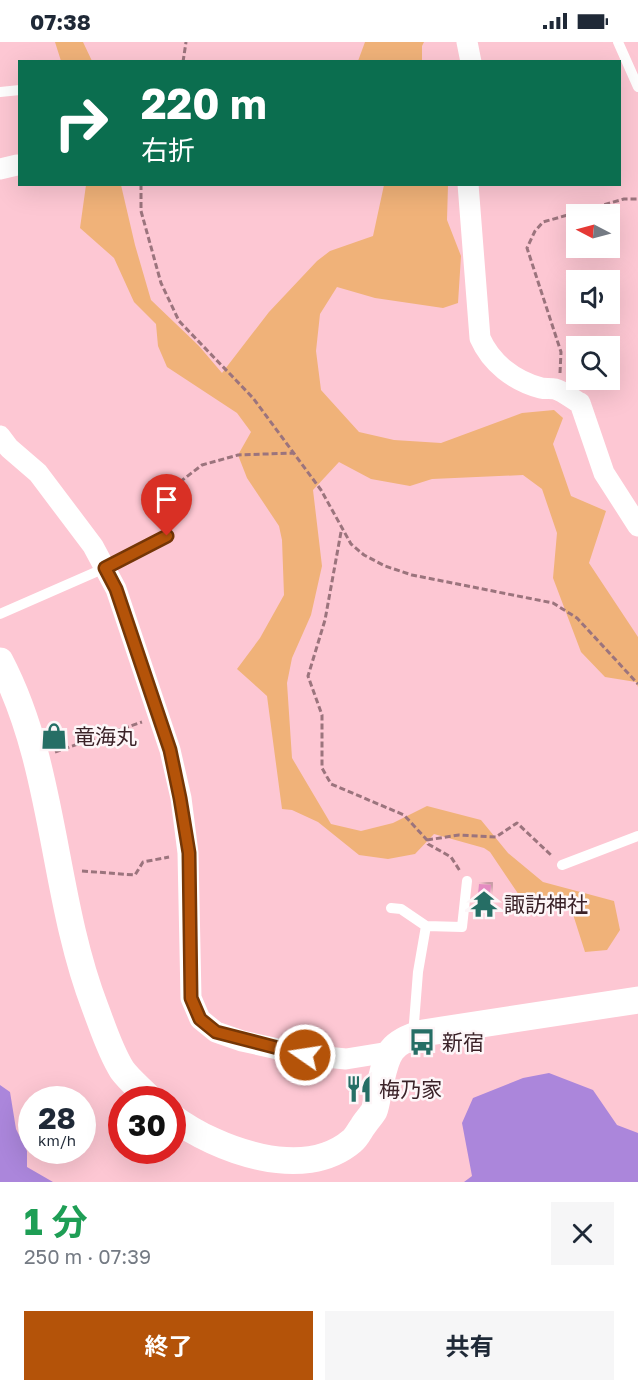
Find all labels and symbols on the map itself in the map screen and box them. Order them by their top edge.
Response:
north arrow [566,204,620,258]
pin [141,474,192,536]
shop icon: 竜海丸 [39,721,69,751]
place label: 竜海丸 [74,723,137,749]
temple icon: 諏訪神社 [469,889,499,919]
place label: 諏訪神社 [504,891,588,917]
position arrow [273,1023,337,1087]
bus stop icon: 新宿 [407,1027,437,1057]
place label: 新宿 [442,1029,484,1055]
restaurant icon: 梅乃家 [344,1074,374,1104]
place label: 梅乃家 [379,1076,442,1102]
speed limit sign: 30 [108,1086,186,1164]

